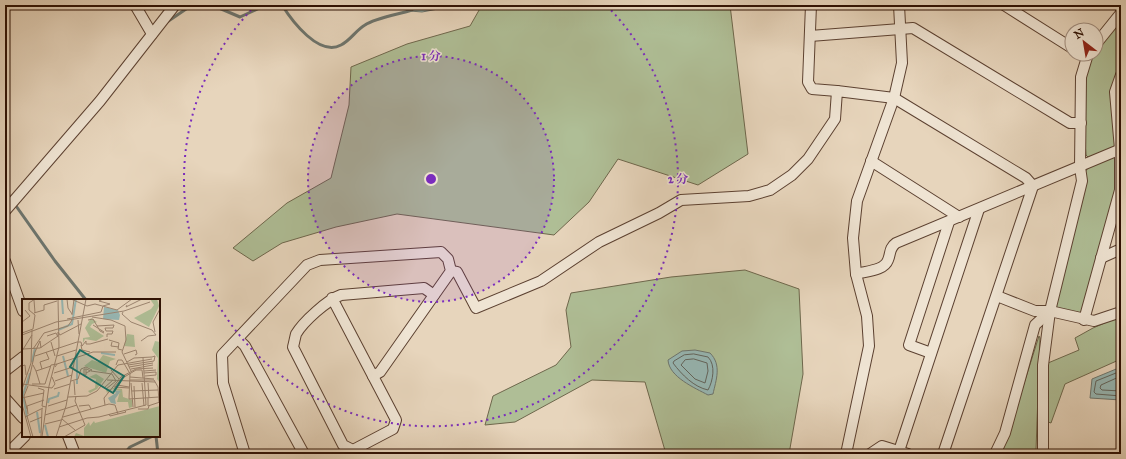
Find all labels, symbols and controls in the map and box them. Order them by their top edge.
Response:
north arrow [1064,22,1104,62]
text: N [1072,26,1087,42]
text: 1 分 [421,49,441,63]
centre of rings [424,172,438,186]
text: 2 分 [668,172,688,186]
inset map [22,299,160,437]

